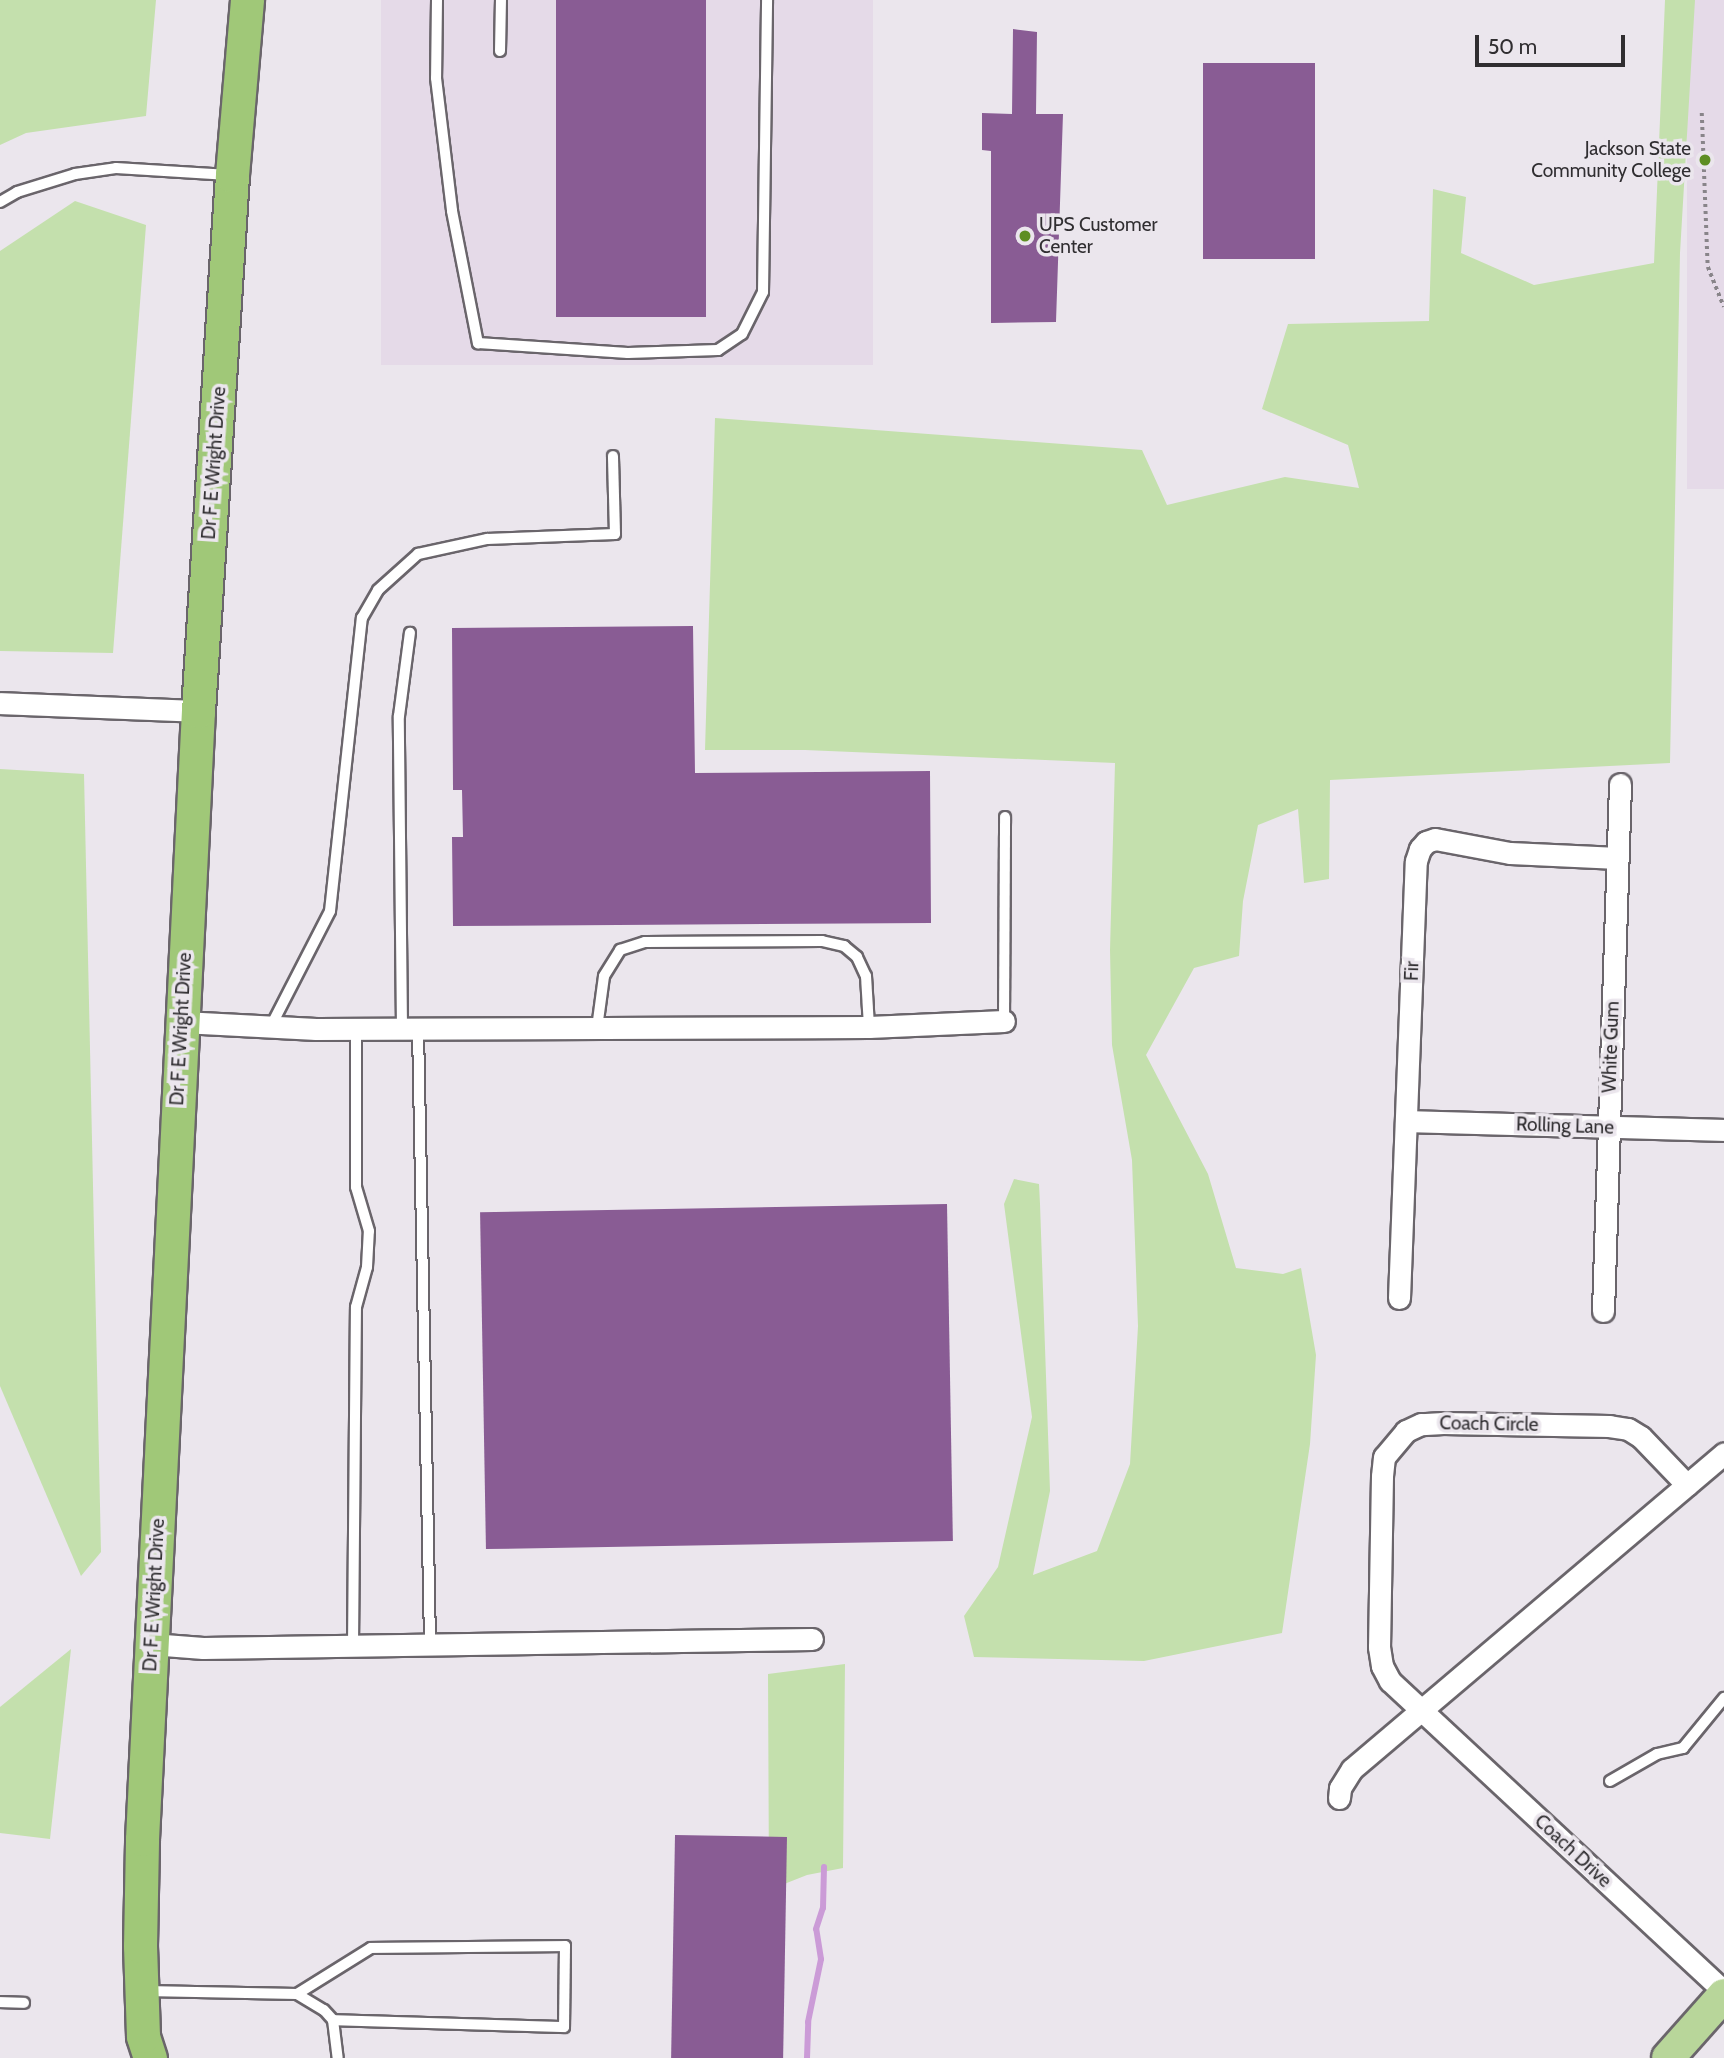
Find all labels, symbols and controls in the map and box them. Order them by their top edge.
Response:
scale bar [1479,21,1630,65]
text: 50 m [1488,34,1537,59]
place label: Jackson State Community College [1531,138,1691,182]
marker: Jackson State Community College [1697,152,1713,168]
place label: UPS Customer Center [1039,214,1157,258]
marker: UPS Customer Center [1017,228,1033,244]
street label: Dr F E Wright Drive [197,386,231,540]
street label: Dr F E Wright Drive [166,952,196,1106]
street label: Fir [1400,961,1424,981]
street label: White Gum [1598,1001,1624,1093]
street label: Rolling Lane [1516,1113,1614,1139]
street label: Coach Circle [1439,1412,1539,1436]
street label: Dr F E Wright Drive [139,1518,169,1672]
street label: Coach Drive [1530,1810,1616,1892]

